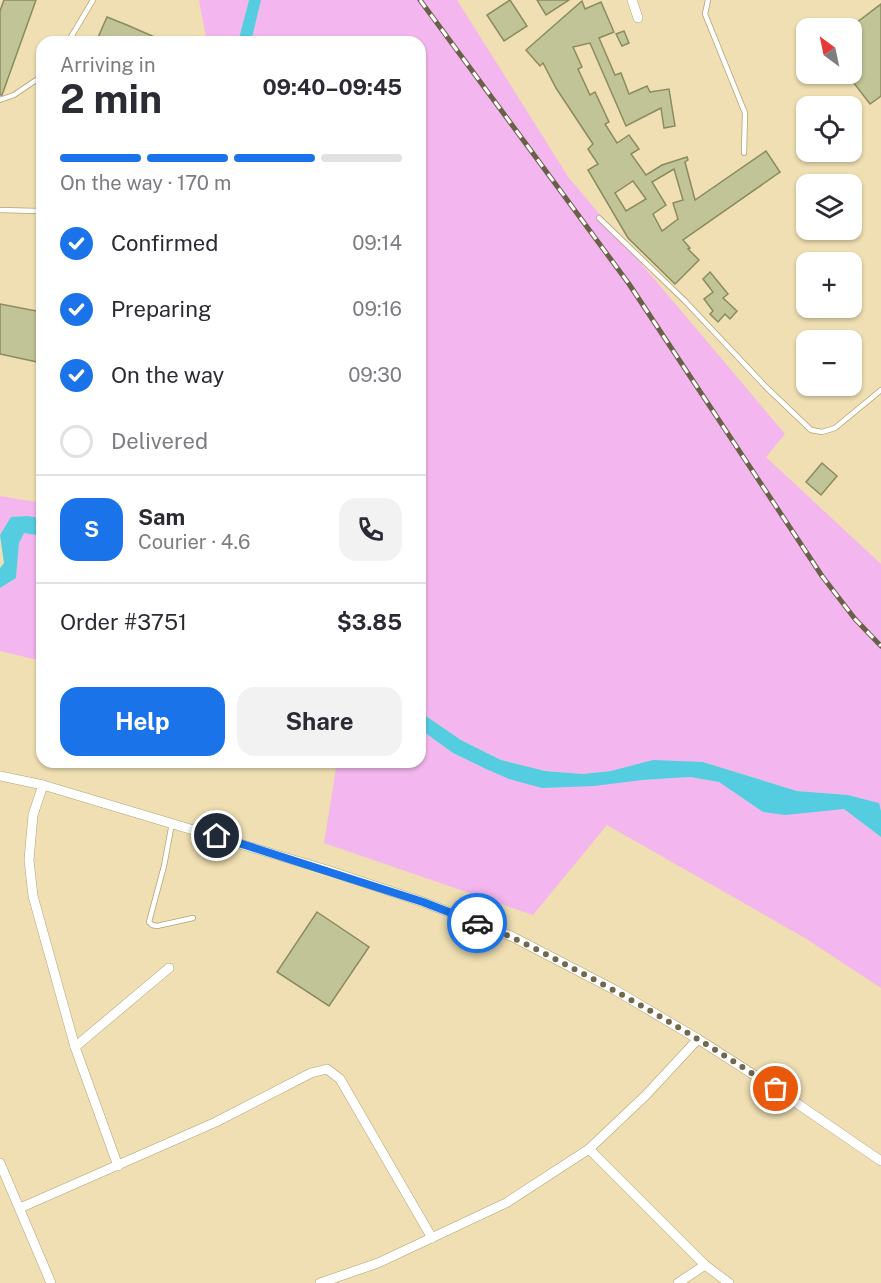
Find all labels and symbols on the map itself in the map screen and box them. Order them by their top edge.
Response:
north arrow [796,18,862,84]
pin [191,810,242,861]
courier [447,893,507,953]
pin [750,1063,801,1114]

